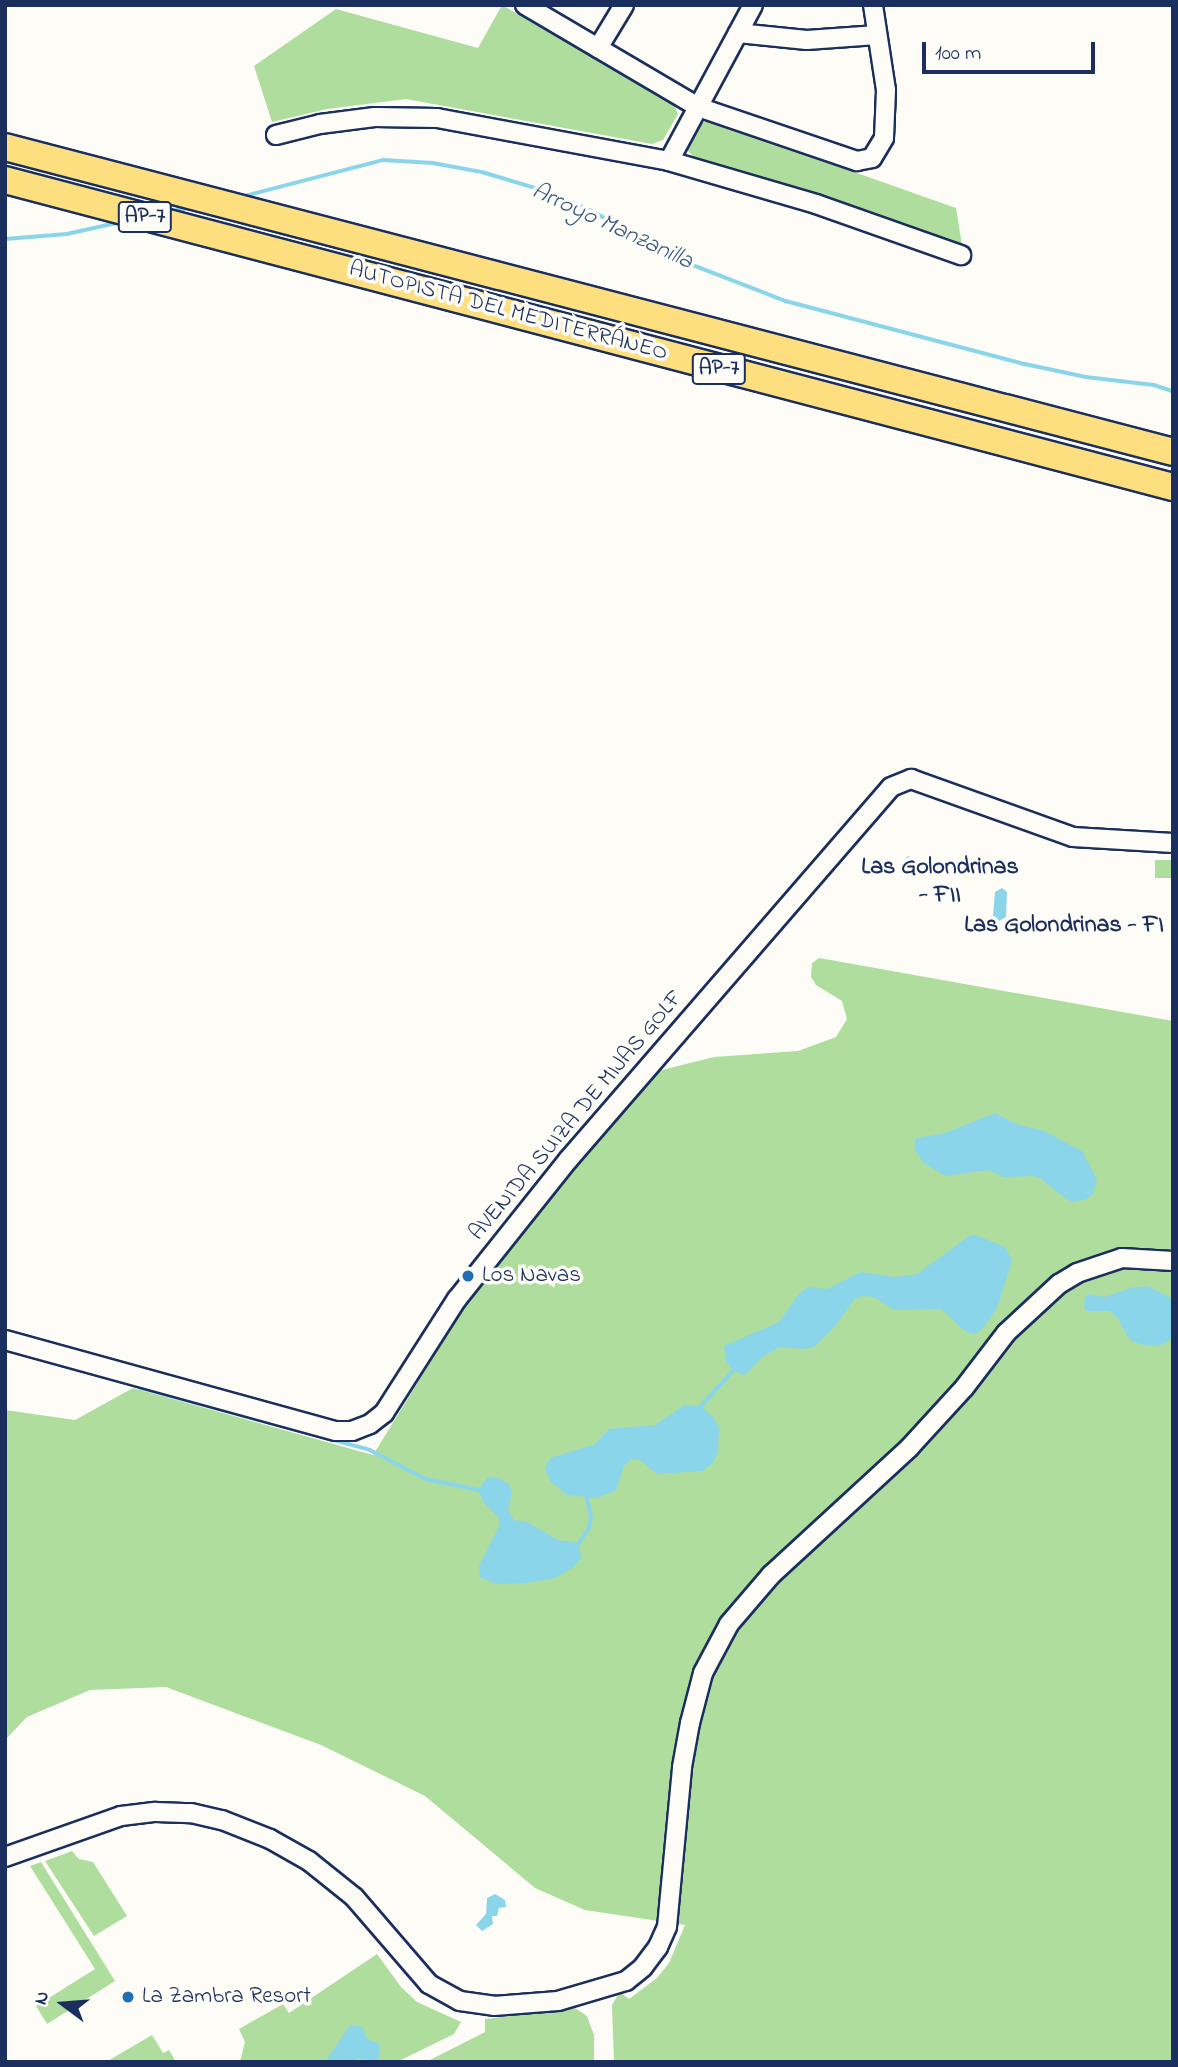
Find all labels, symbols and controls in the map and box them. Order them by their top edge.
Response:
scale bar [926,28,1099,72]
text: 100 m [935,39,981,69]
water label: Arroyo Manzanilla [527,177,697,277]
road number: AP-7 [117,200,173,234]
street label: AUTOPISTA DEL MEDITERRÁNEO [346,256,670,368]
road number: AP-7 [691,352,747,386]
district label: Las Golondrinas - FII [861,854,1019,910]
district label: Las Golondrinas - FI [964,912,1164,940]
street label: AVENIDA SUIZA DE MIJAS GOLF [464,985,690,1247]
place label: Los Navas [482,1262,581,1290]
marker: Los Navas [460,1268,476,1284]
north arrow [28,1969,98,2039]
place label: La Zambra Resort [142,1983,311,2011]
text: N [28,1988,57,2008]
marker: La Zambra Resort [120,1989,136,2005]

